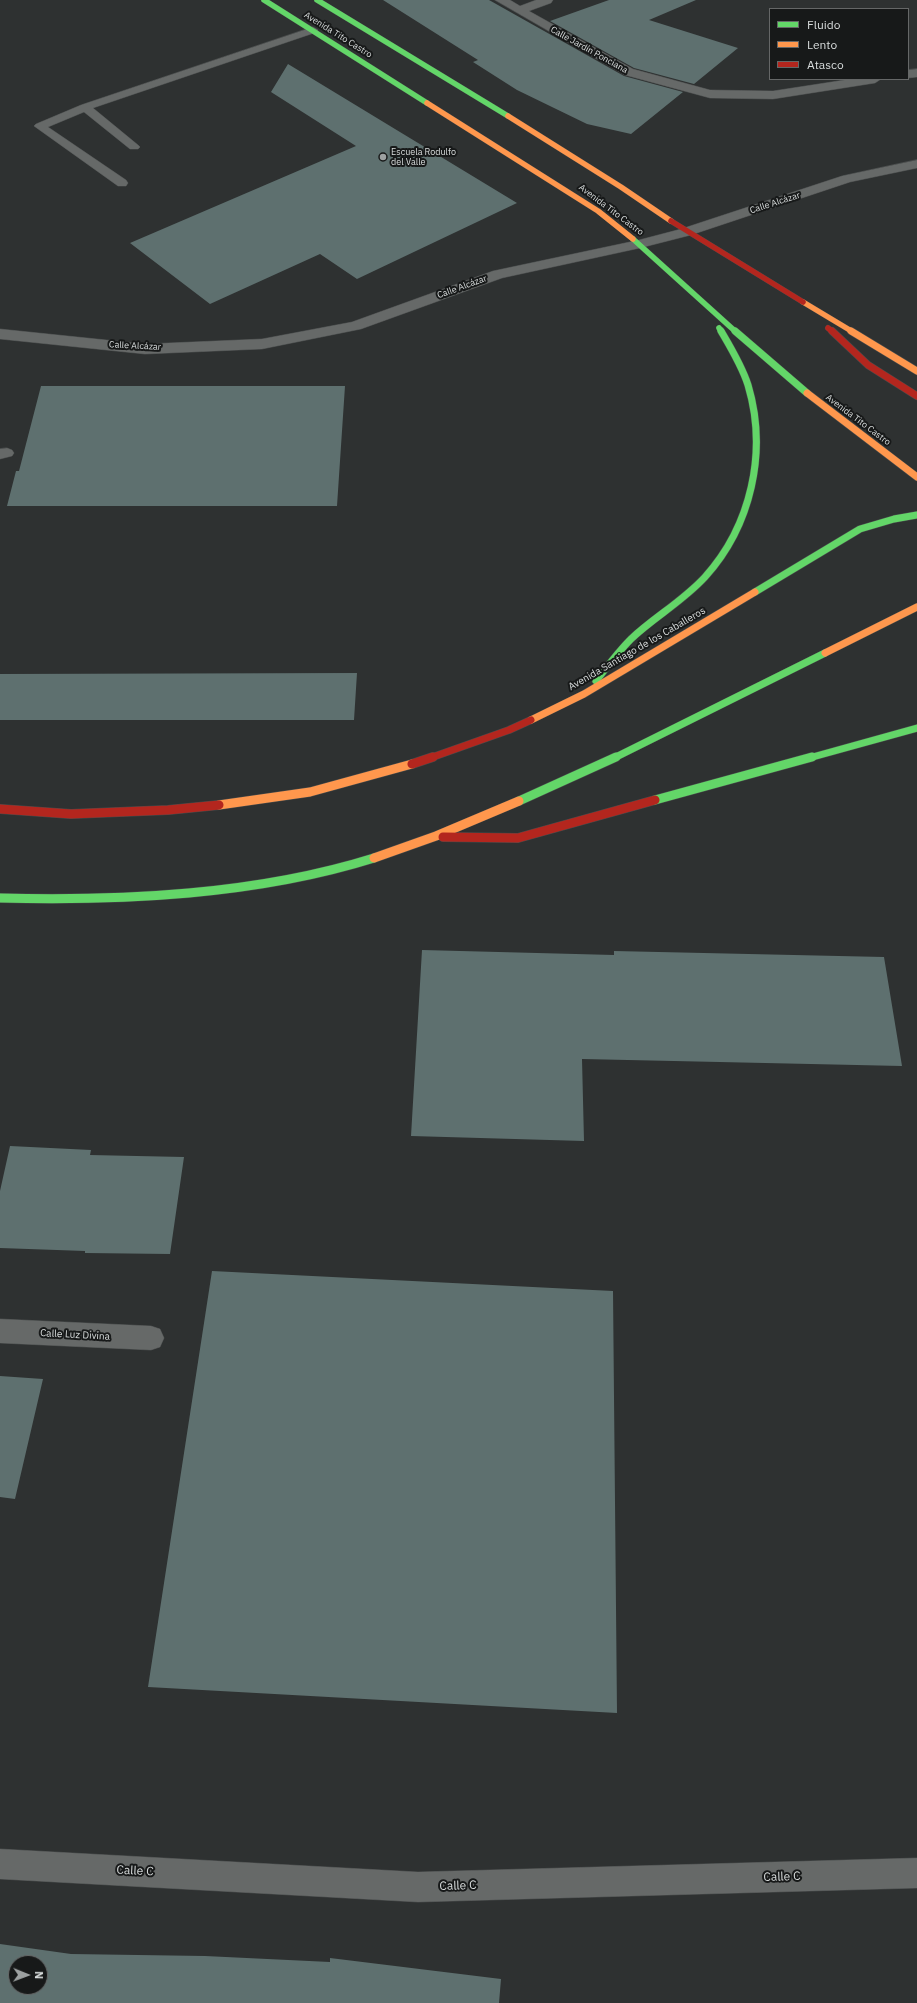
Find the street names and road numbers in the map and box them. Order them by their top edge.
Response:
street label: Avenida Tito Castro [302,10,374,60]
street label: Calle Jardín Ponciana [549,24,629,76]
street label: Avenida Tito Castro [577,182,645,238]
street label: Calle Alcázar [749,190,801,216]
street label: Calle Alcázar [436,273,488,301]
street label: Calle Alcázar [109,339,161,353]
street label: Avenida Tito Castro [824,392,892,448]
street label: Avenida Santiago de los Caballeros [566,605,708,693]
street label: Calle Luz Divina [40,1327,110,1343]
street label: Calle C [116,1863,154,1879]
street label: Calle C [763,1869,801,1885]
street label: Calle C [439,1878,477,1894]

